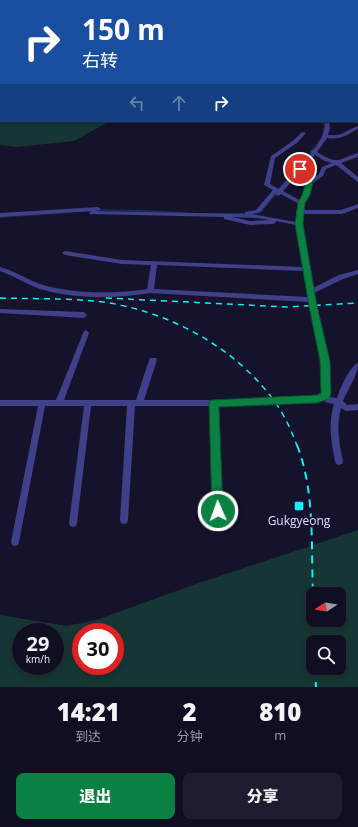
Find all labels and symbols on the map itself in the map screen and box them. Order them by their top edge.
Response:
pin [283,152,317,186]
position arrow [197,490,239,532]
marker: Gukgyeong [293,500,305,512]
place label: Gukgyeong [268,512,331,529]
north arrow [306,587,346,627]
speed limit sign: 30 [72,623,124,675]

